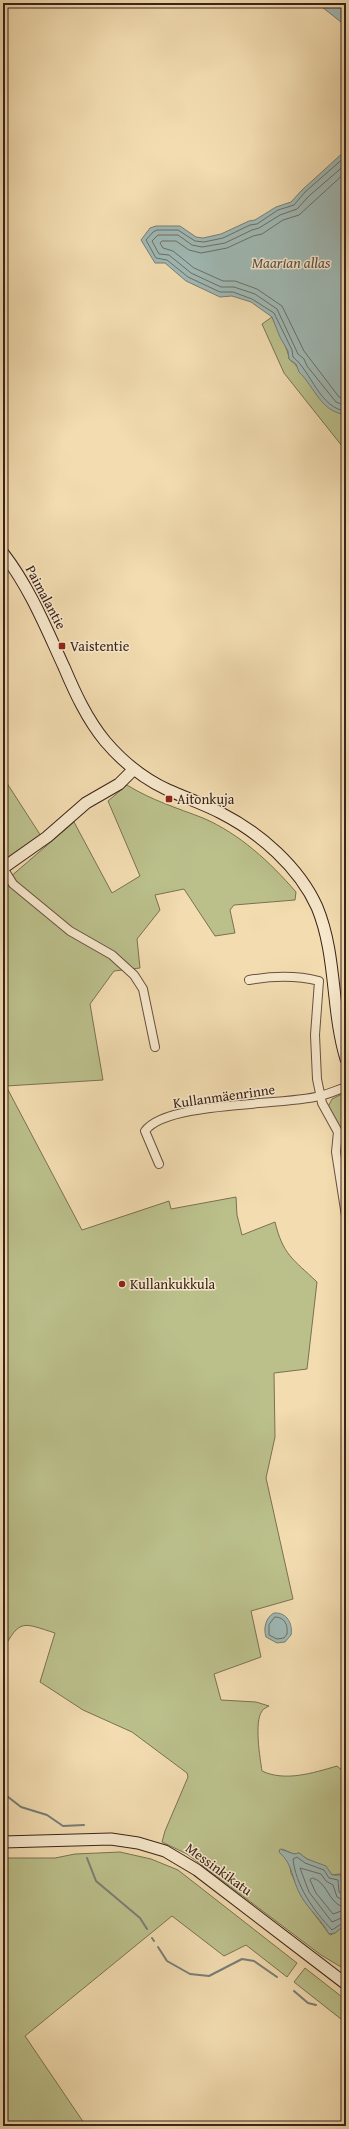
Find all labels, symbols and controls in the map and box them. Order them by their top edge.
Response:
water label: Maarian allas [252,252,331,273]
street label: Paimalantie [21,561,71,633]
place label: Vaistentie [70,636,130,656]
marker: Vaistentie [57,641,67,651]
place label: Aitonkuja [177,789,235,809]
marker: Aitonkuja [164,794,174,804]
street label: Kullanmäenrinne [172,1079,277,1113]
place label: Kullankukkula [130,1274,216,1294]
marker: Kullankukkula [117,1279,127,1289]
street label: Messinkikatu [181,1838,257,1900]

